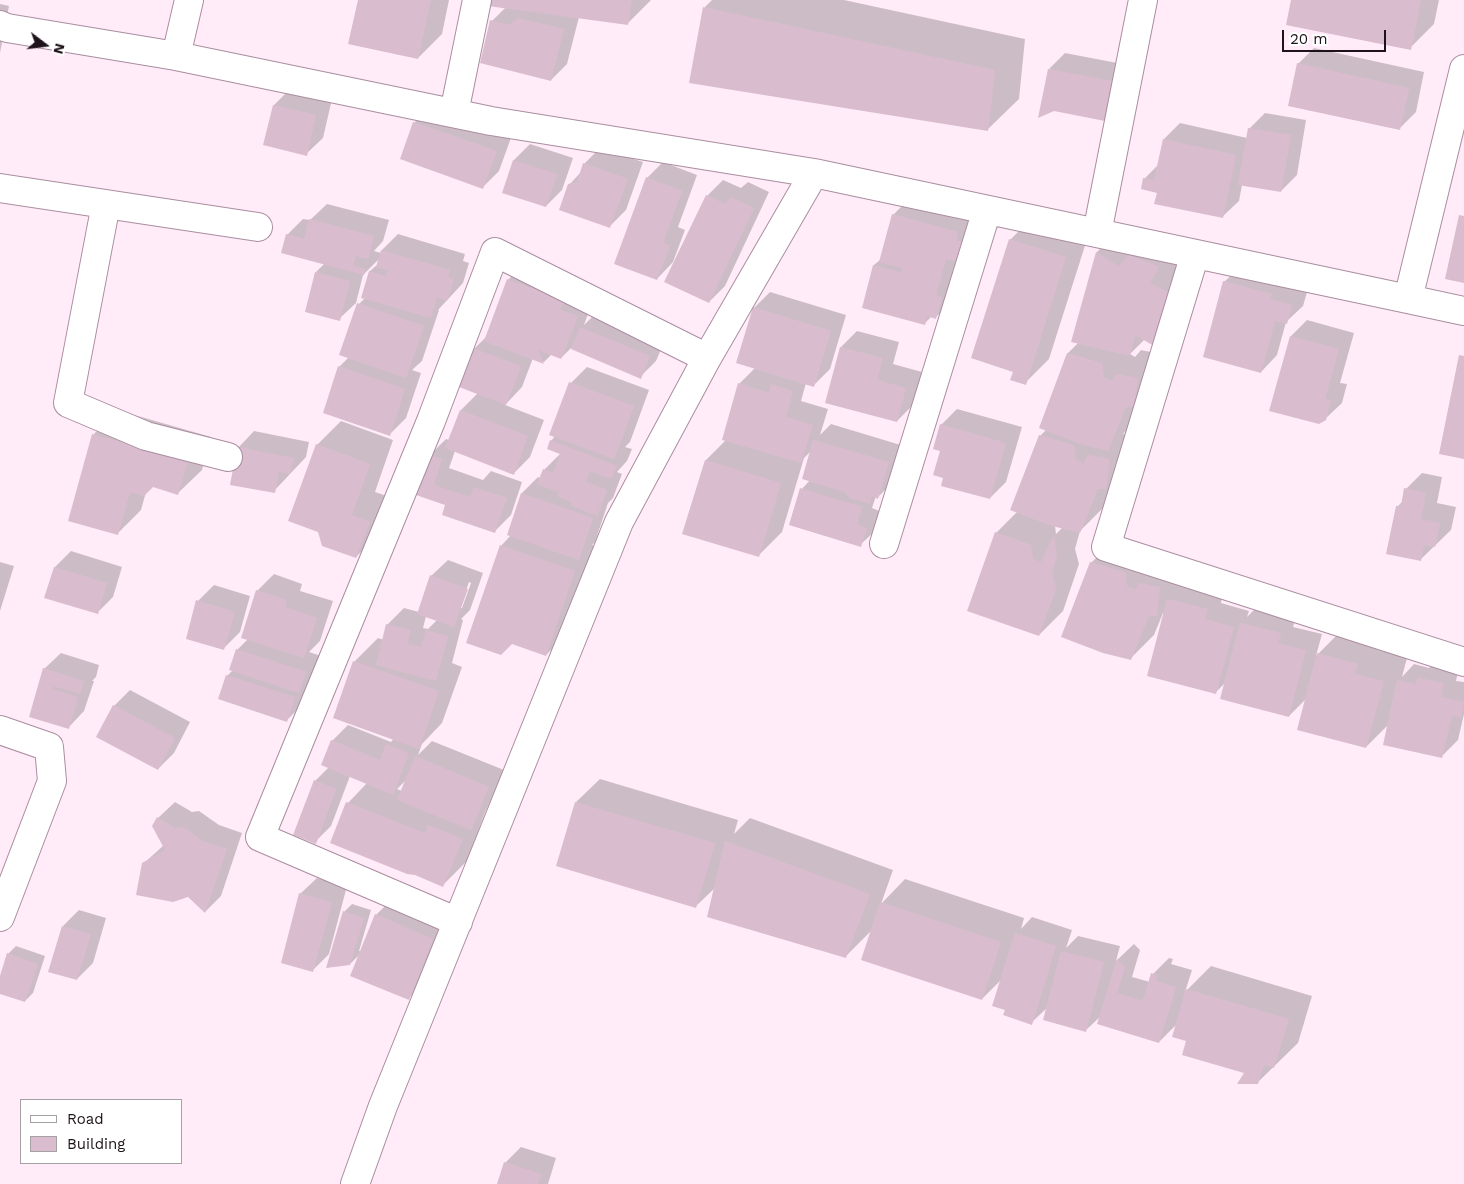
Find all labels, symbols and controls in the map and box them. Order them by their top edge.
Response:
north arrow [20,20,70,70]
scale bar [1284,20,1388,52]
text: 20 m [1290,30,1328,48]
text: N [50,42,69,56]
legend [20,1099,182,1164]
text: Road [67,1110,104,1128]
text: Building [67,1135,125,1153]

